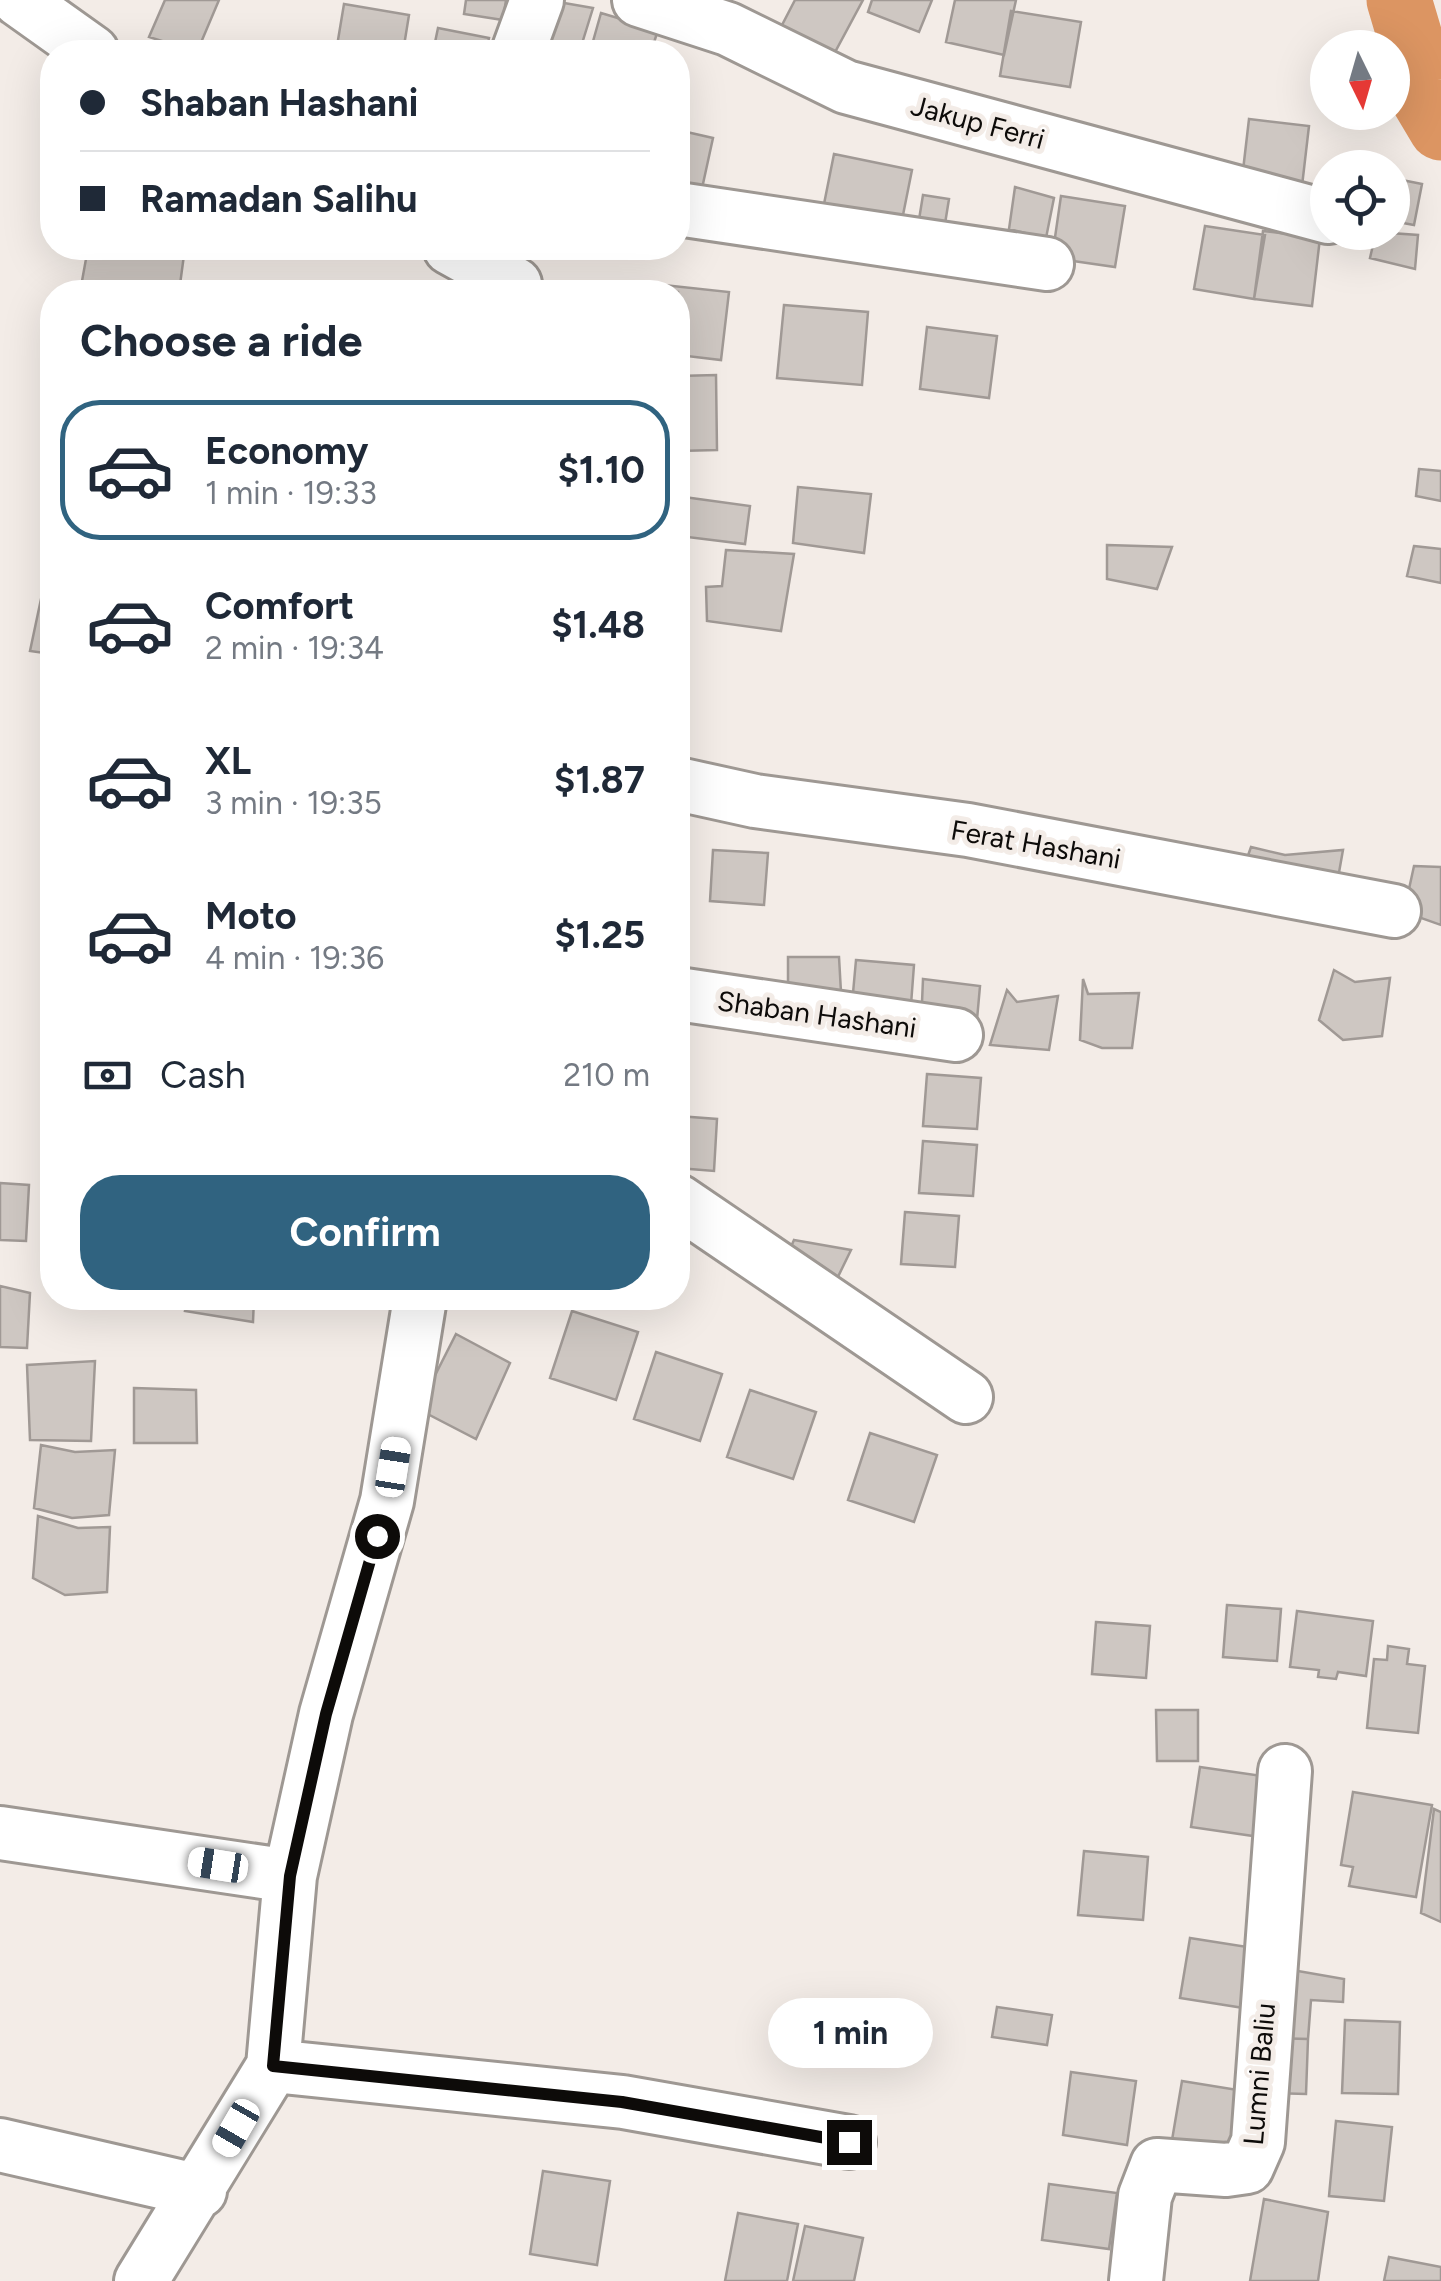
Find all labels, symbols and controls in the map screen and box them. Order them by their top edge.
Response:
north arrow [1310,30,1410,130]
map controls [1310,30,1410,250]
text: Shaban Hashani [140,80,418,126]
street label: Jakup Ferri [907,88,1049,156]
button: locate [1310,150,1410,250]
text: Ramadan Salihu [140,176,418,222]
text: Choose a ride [80,313,362,367]
icon: car [85,425,175,515]
text: Economy [205,428,368,474]
text: $1.10 [558,447,645,493]
text: 1 min · 19:33 [205,474,377,512]
icon: car [85,580,175,670]
text: Comfort [205,583,354,629]
text: $1.48 [551,602,645,648]
text: 2 min · 19:34 [205,629,384,667]
icon: car [85,735,175,825]
text: XL [205,738,251,784]
text: $1.87 [554,757,645,803]
text: 3 min · 19:35 [205,784,382,822]
street label: Ferat Hashani [948,812,1124,876]
icon: car [85,890,175,980]
text: Moto [205,893,297,939]
text: $1.25 [554,912,645,958]
text: 4 min · 19:36 [205,939,384,977]
street label: Shaban Hashani [715,983,919,1045]
icon: cash [80,1048,135,1103]
text: Cash [160,1052,246,1098]
text: 210 m [563,1056,650,1094]
button: Confirm [80,1175,650,1290]
car [373,1435,413,1499]
route start [355,1514,400,1559]
car [186,1845,250,1885]
callout: 1 min [766,1997,932,2067]
street label: Lumni Baliu [1236,2001,1282,2147]
text: 1 min [813,2014,888,2052]
car [208,2095,264,2161]
route end [827,2120,872,2165]

